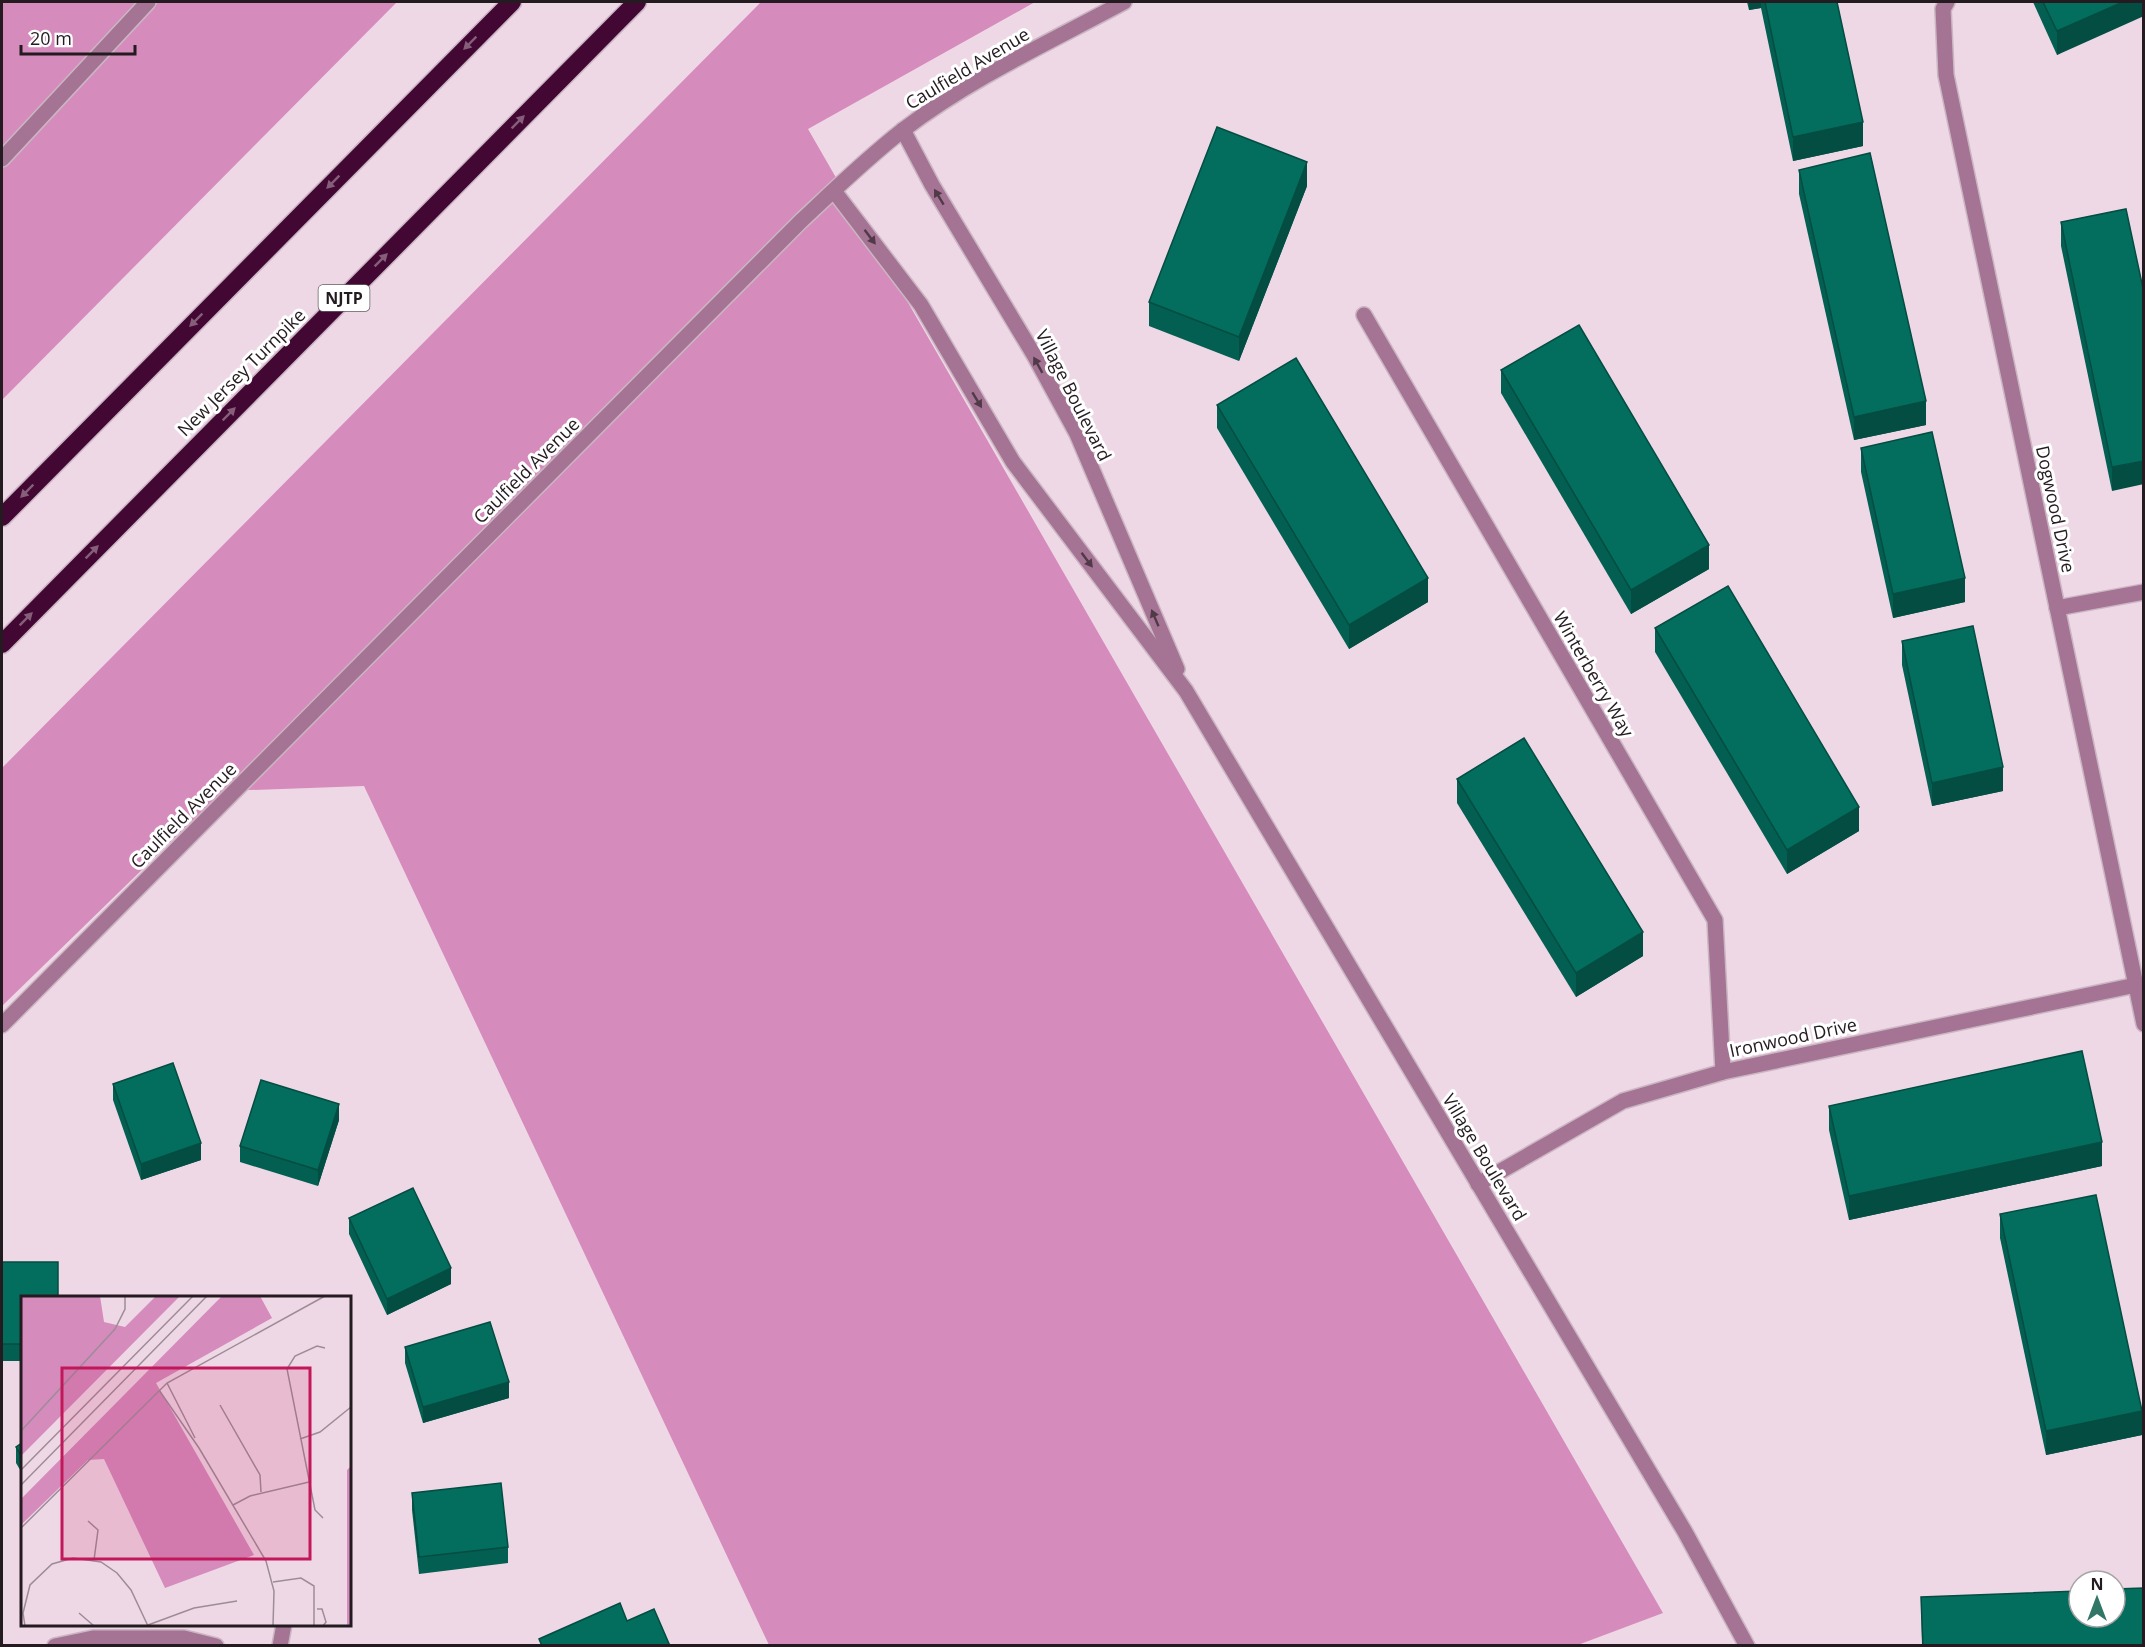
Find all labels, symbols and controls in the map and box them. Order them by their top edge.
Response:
scale bar [21,18,135,56]
street label: Caulfield Avenue [901,22,1033,114]
text: 20 m [30,26,72,50]
one-way arrow [464,36,478,50]
one-way arrow [511,115,525,129]
one-way arrow [327,174,341,188]
one-way arrow [934,189,945,205]
one-way arrow [863,229,876,245]
one-way arrow [374,254,388,268]
road number: NJTP [318,285,370,311]
street label: New Jersey Turnpike [172,303,310,441]
one-way arrow [189,313,203,328]
street label: Village Boulevard [1031,325,1117,465]
one-way arrow [1034,356,1044,373]
one-way arrow [971,392,982,408]
one-way arrow [222,407,236,421]
street label: Caulfield Avenue [468,412,584,528]
street label: Dogwood Drive [2031,443,2081,575]
one-way arrow [20,484,34,498]
one-way arrow [85,546,99,560]
one-way arrow [1081,552,1093,567]
street label: Winterberry Way [1548,607,1640,742]
one-way arrow [1150,608,1160,626]
one-way arrow [19,612,33,626]
street label: Caulfield Avenue [125,757,241,873]
street label: Ironwood Drive [1727,1012,1859,1062]
street label: Village Boulevard [1438,1089,1532,1225]
inset map [21,1296,351,1626]
north arrow [2067,1569,2127,1629]
text: N [2090,1573,2104,1595]

